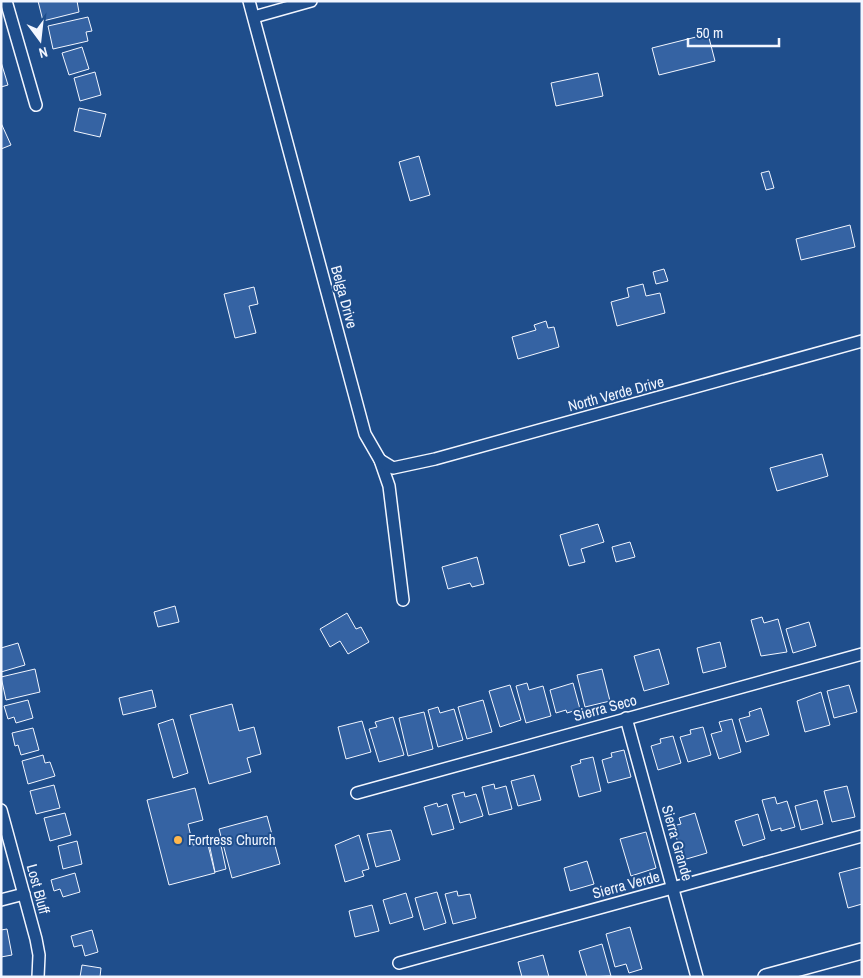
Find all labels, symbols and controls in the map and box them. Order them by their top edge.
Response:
north arrow [15,15,65,65]
scale bar [688,15,779,47]
text: 50 m [696,22,723,43]
text: N [37,43,50,62]
street label: Belga Drive [326,263,363,331]
street label: North Verde Drive [566,371,666,416]
street label: Sierra Seco [571,689,639,726]
street label: Sierra Grande [657,803,698,883]
place label: Fortress Church [188,829,276,850]
marker: Fortress Church [172,834,184,846]
street label: Lost Bluff [22,861,55,917]
street label: Sierra Verde [590,865,662,904]

